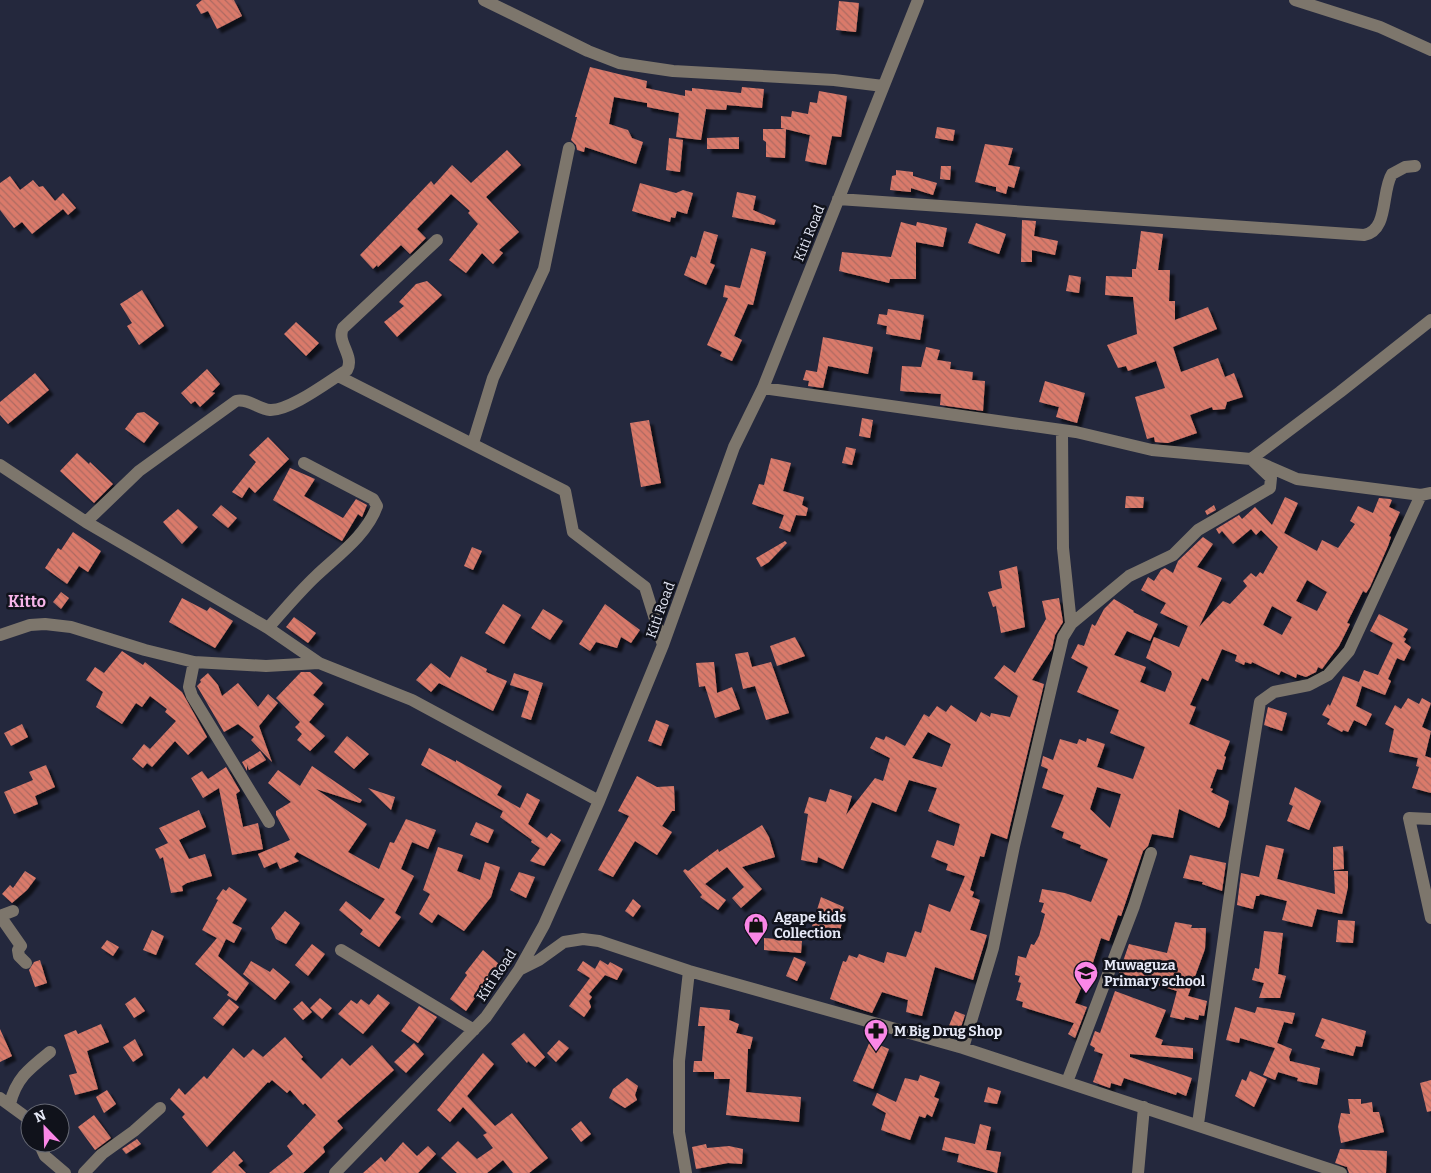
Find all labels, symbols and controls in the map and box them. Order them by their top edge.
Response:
street label: Kiti Road [791,203,828,264]
street label: Kiti Road [642,580,679,641]
district label: Kitto [8,592,46,611]
place label: Agape kids Collection [774,909,846,942]
shop icon: Agape kids Collection [743,912,769,946]
street label: Kiti Road [473,946,520,1004]
place label: Muwaguza Primary school [1104,957,1206,990]
school or university icon: Muwaguza Primary school [1073,960,1099,994]
pharmacy icon: M Big Drug Shop [863,1018,889,1052]
place label: M Big Drug Shop [894,1023,1003,1040]
north arrow [20,1103,70,1153]
text: N [32,1106,49,1126]

